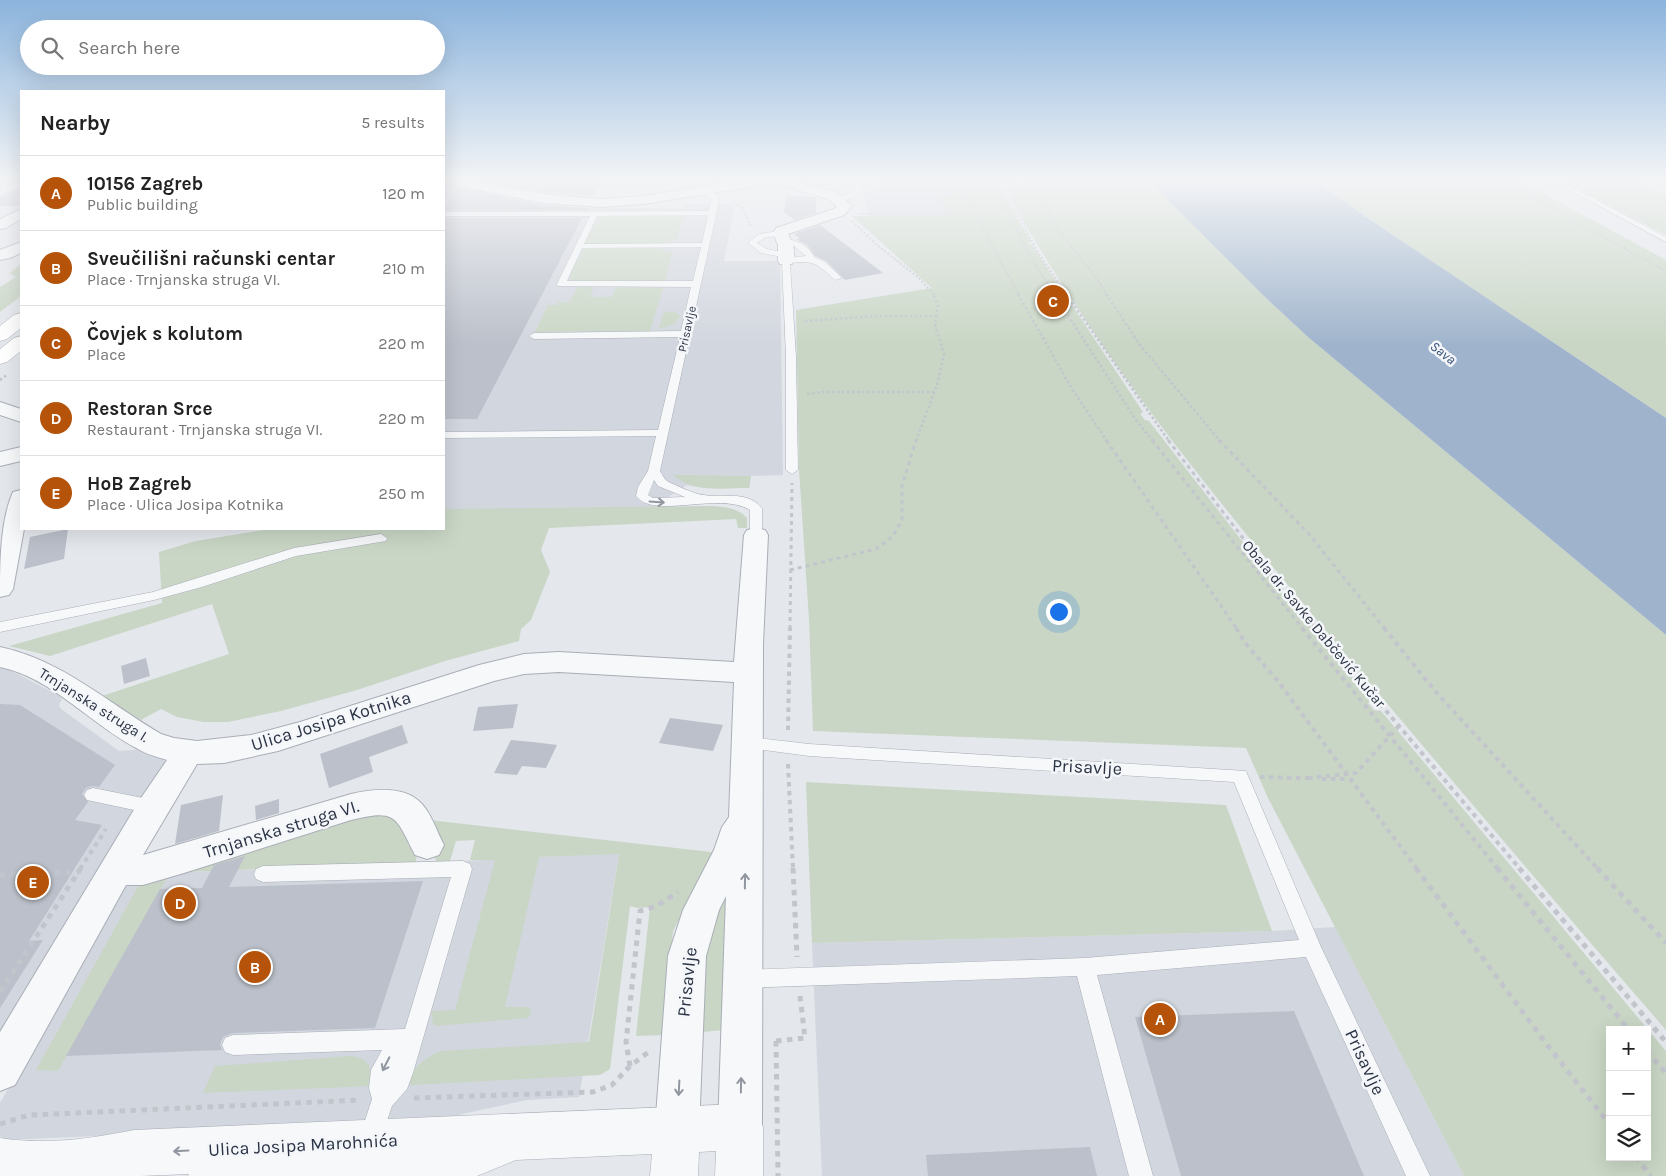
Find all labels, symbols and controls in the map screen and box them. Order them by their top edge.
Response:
search box [20,20,445,75]
icon: search [38,34,66,62]
text: Search here [78,37,180,59]
text: Nearby [40,111,110,135]
text: 5 results [361,113,425,132]
text: 10156 Zagreb [87,173,203,195]
text: A [51,184,61,203]
text: 120 m [382,184,425,203]
text: Public building [87,195,198,214]
text: Sveučilišni računski centar [87,248,335,270]
text: B [51,259,61,278]
text: 210 m [382,259,425,278]
text: Place · Trnjanska struga VI. [87,270,280,289]
pin: C [1037,282,1069,320]
street label: Prisavlje [675,305,699,353]
text: Čovjek s kolutom [87,323,243,345]
text: C [51,334,61,353]
text: 220 m [378,334,425,353]
water label: Sava [1427,338,1459,368]
text: Place [87,345,126,364]
text: Restoran Srce [87,398,213,420]
text: D [51,409,61,428]
text: 220 m [378,409,425,428]
text: Restaurant · Trnjanska struga VI. [87,420,322,439]
text: HoB Zagreb [87,473,192,495]
text: E [51,484,61,503]
text: 250 m [378,484,425,503]
text: Place · Ulica Josipa Kotnika [87,495,284,514]
one-way arrow [649,497,665,506]
street label: Obala dr. Savke Dabčević Kučar [1239,536,1390,712]
your location [1046,599,1072,625]
street label: Trnjanska struga I. [36,664,153,746]
street label: Ulica Josipa Kotnika [248,686,414,756]
street label: Prisavlje [1051,754,1123,780]
street label: Trnjanska struga VI. [201,795,361,863]
pin: E [17,863,49,901]
one-way arrow [740,873,750,889]
pin: D [164,884,196,922]
street label: Prisavlje [672,946,702,1018]
pin: B [239,948,271,986]
pin: A [1144,1000,1176,1038]
street label: Prisavlje [1340,1026,1390,1098]
map controls [1606,1026,1651,1161]
button: + [1606,1026,1651,1071]
one-way arrow [381,1057,391,1072]
button: − [1606,1071,1651,1116]
one-way arrow [736,1077,746,1094]
one-way arrow [675,1079,684,1095]
button: layers [1606,1116,1651,1161]
street label: Ulica Josipa Marohnića [208,1129,398,1161]
one-way arrow [173,1146,190,1156]

